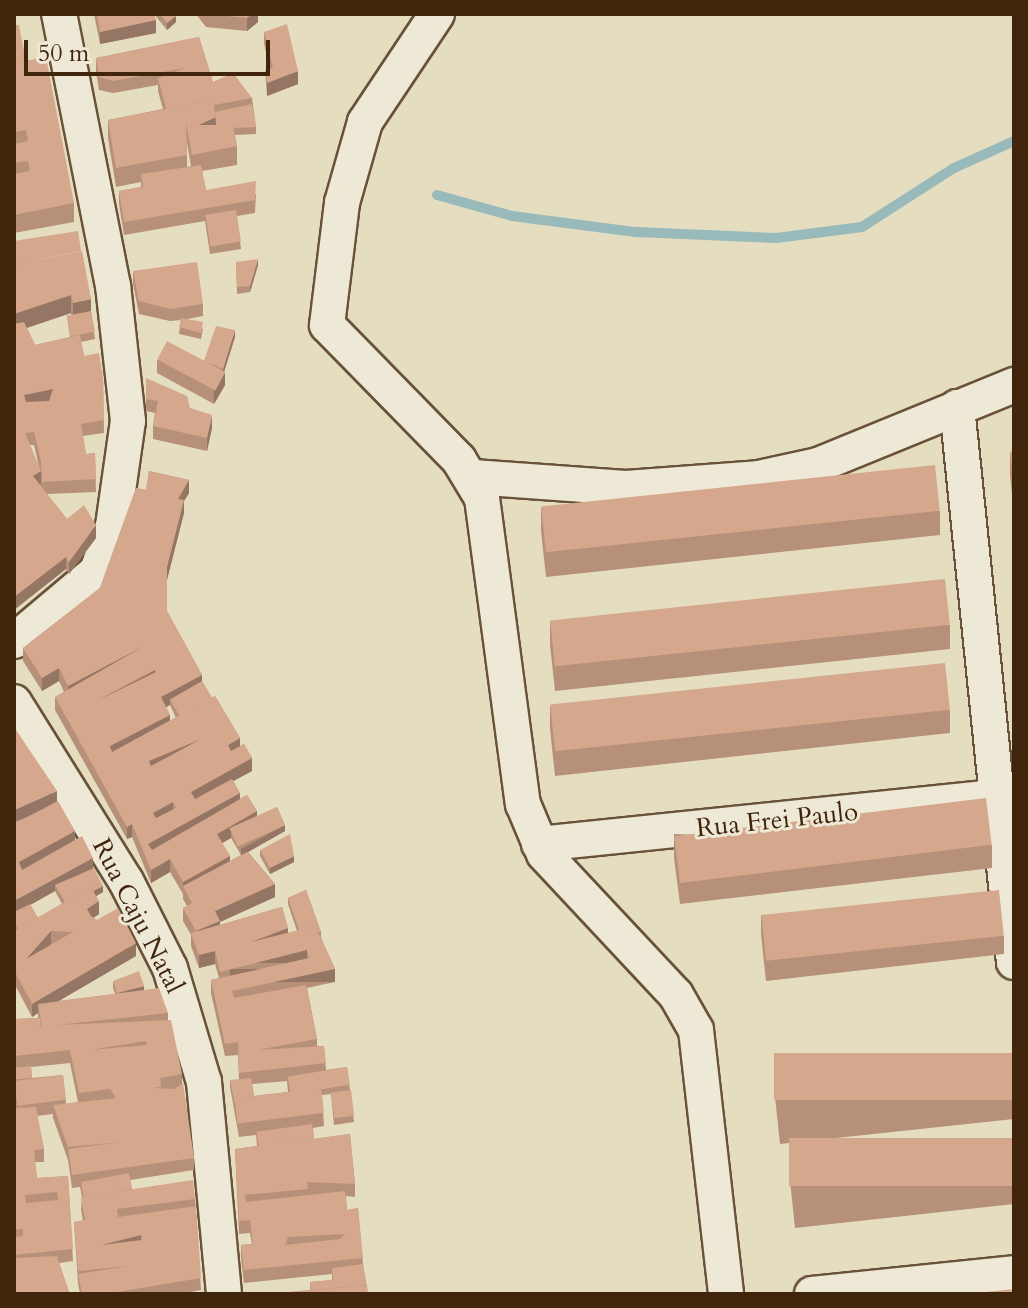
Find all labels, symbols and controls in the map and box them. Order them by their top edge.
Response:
scale bar [28,24,274,74]
text: 50 m [38,37,89,70]
street label: Rua Frei Paulo [695,796,859,844]
street label: Rua Caju Natal [86,833,190,999]

